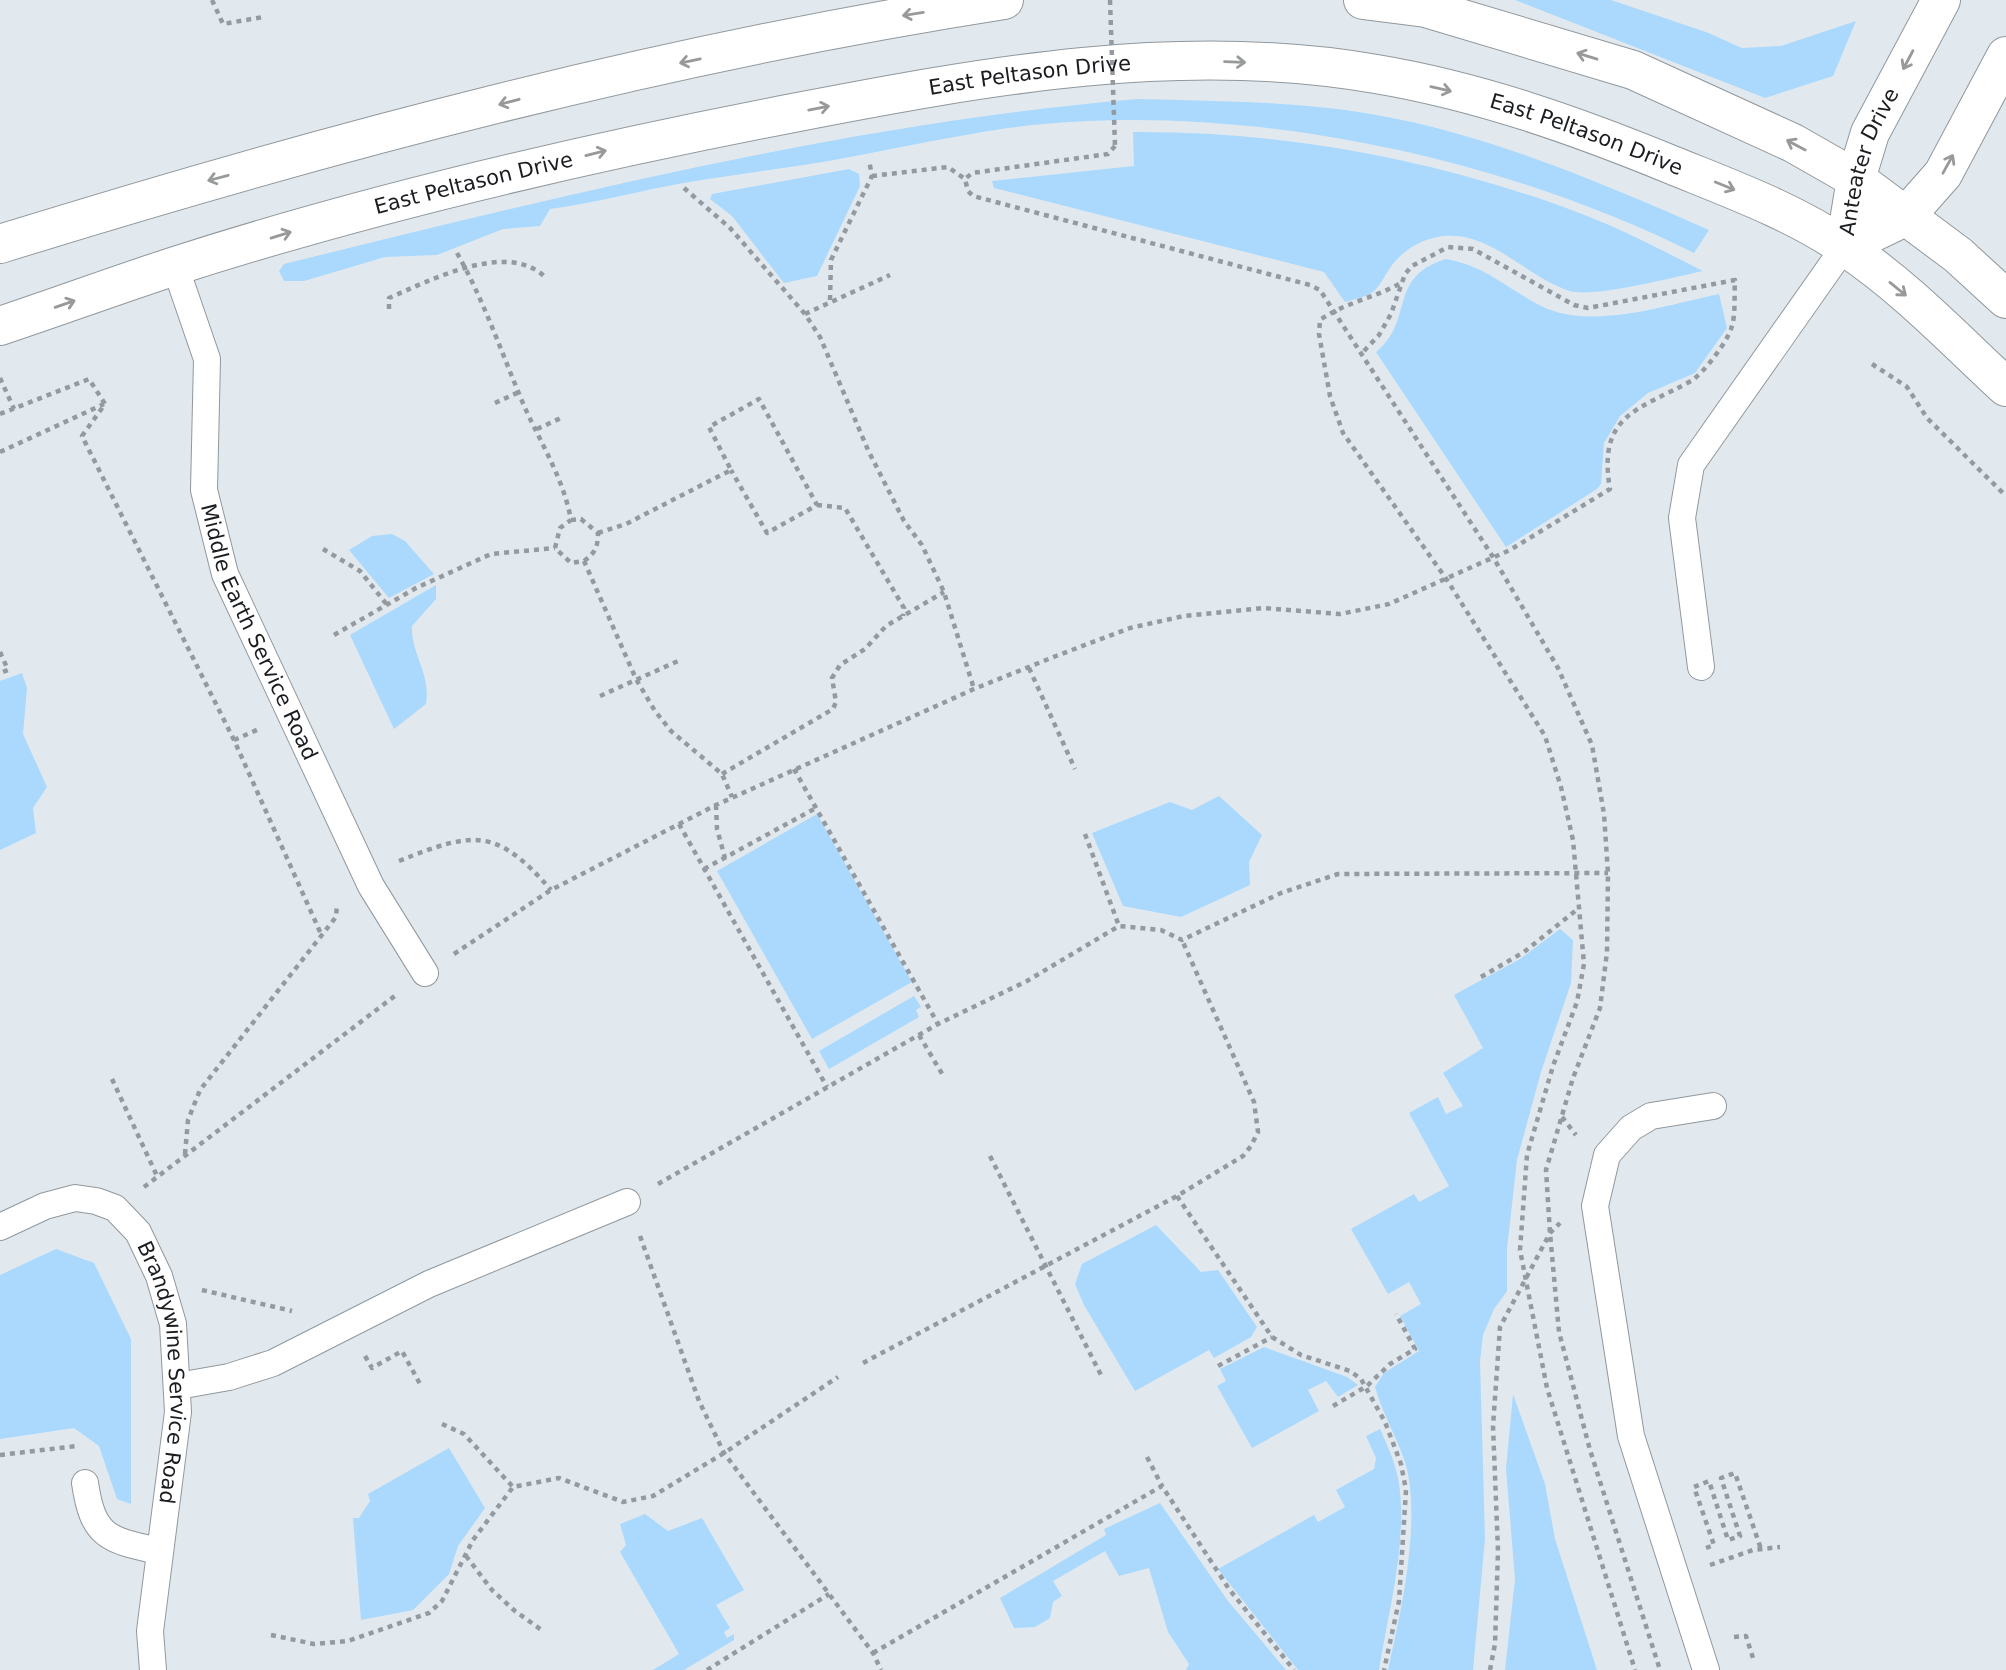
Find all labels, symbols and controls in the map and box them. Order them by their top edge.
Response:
one-way arrow [902,8,925,21]
one-way arrow [1576,49,1598,62]
one-way arrow [1901,49,1915,70]
street label: East Peltason Drive [927,51,1132,100]
one-way arrow [679,54,702,68]
one-way arrow [1223,56,1246,69]
one-way arrow [1429,82,1452,96]
street label: Anteater Drive [1835,84,1904,237]
street label: East Peltason Drive [1487,89,1686,180]
one-way arrow [498,96,521,109]
one-way arrow [807,100,830,114]
one-way arrow [1786,138,1807,151]
one-way arrow [584,146,607,159]
street label: East Peltason Drive [372,147,575,219]
one-way arrow [1941,155,1955,175]
one-way arrow [207,172,230,185]
one-way arrow [1714,181,1735,194]
one-way arrow [270,227,292,240]
one-way arrow [1888,282,1906,297]
one-way arrow [53,297,75,309]
street label: Middle Earth Service Road [196,501,322,764]
street label: Brandywine Service Road [132,1237,190,1505]

